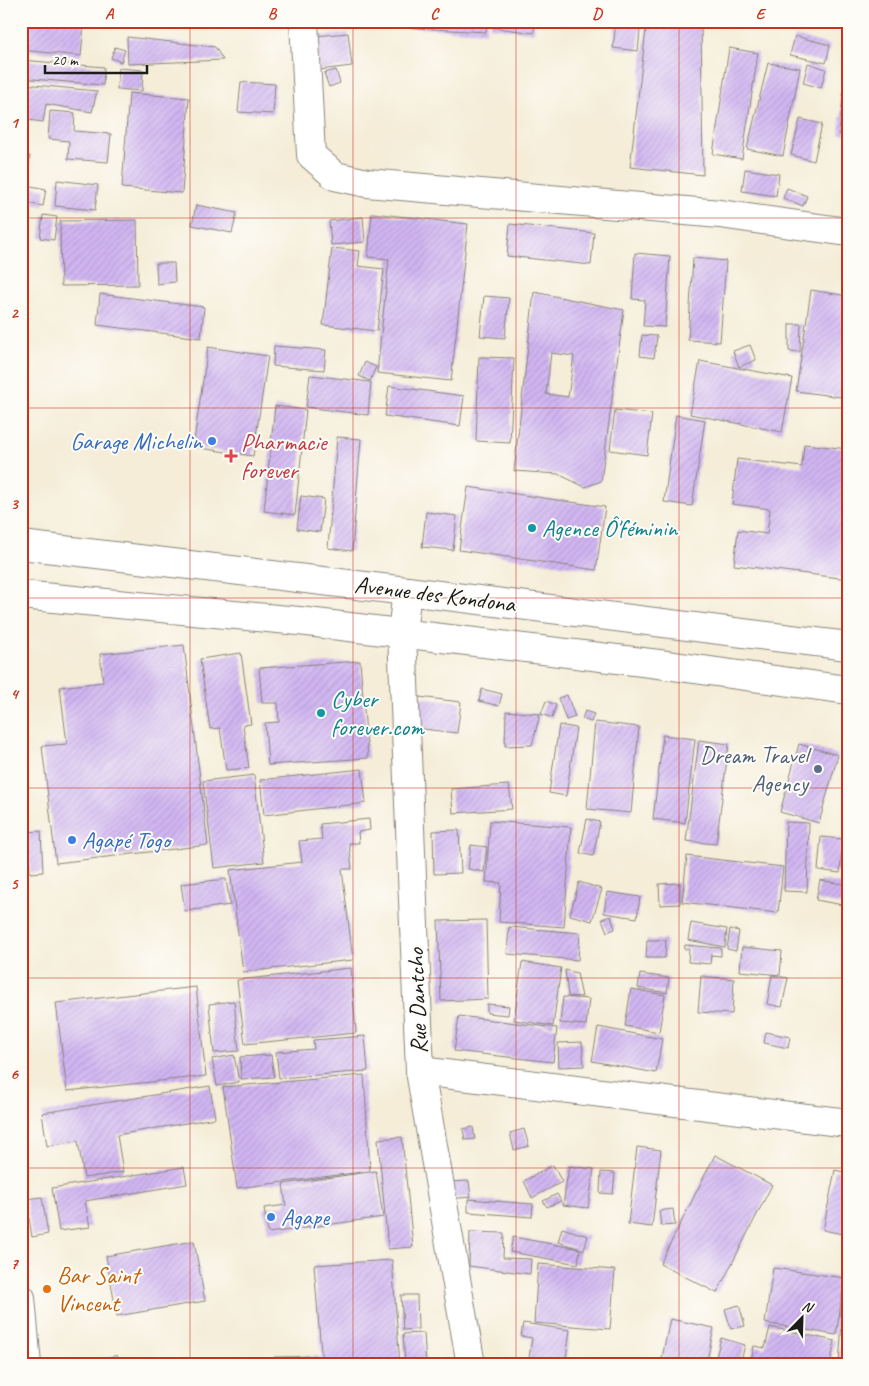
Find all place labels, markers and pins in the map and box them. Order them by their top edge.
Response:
place label: Garage Michelin [70,426,203,456]
place label: Pharmacie forever [241,427,329,485]
marker: Garage Michelin [206,435,218,447]
marker: Pharmacie forever [225,450,237,462]
place label: Agence Ô'féminin [542,513,678,543]
marker: Agence Ô'féminin [526,522,538,534]
place label: Cyber forever.com [331,684,425,742]
marker: Cyber forever.com [315,707,327,719]
place label: Dream Travel Agency [700,740,812,798]
marker: Dream Travel Agency [812,763,824,775]
place label: Agapé Togo [82,825,173,855]
marker: Agapé Togo [66,834,78,846]
place label: Agape [281,1202,331,1232]
marker: Agape [265,1211,277,1223]
place label: Bar Saint Vincent [57,1260,142,1318]
marker: Bar Saint Vincent [41,1283,53,1295]

